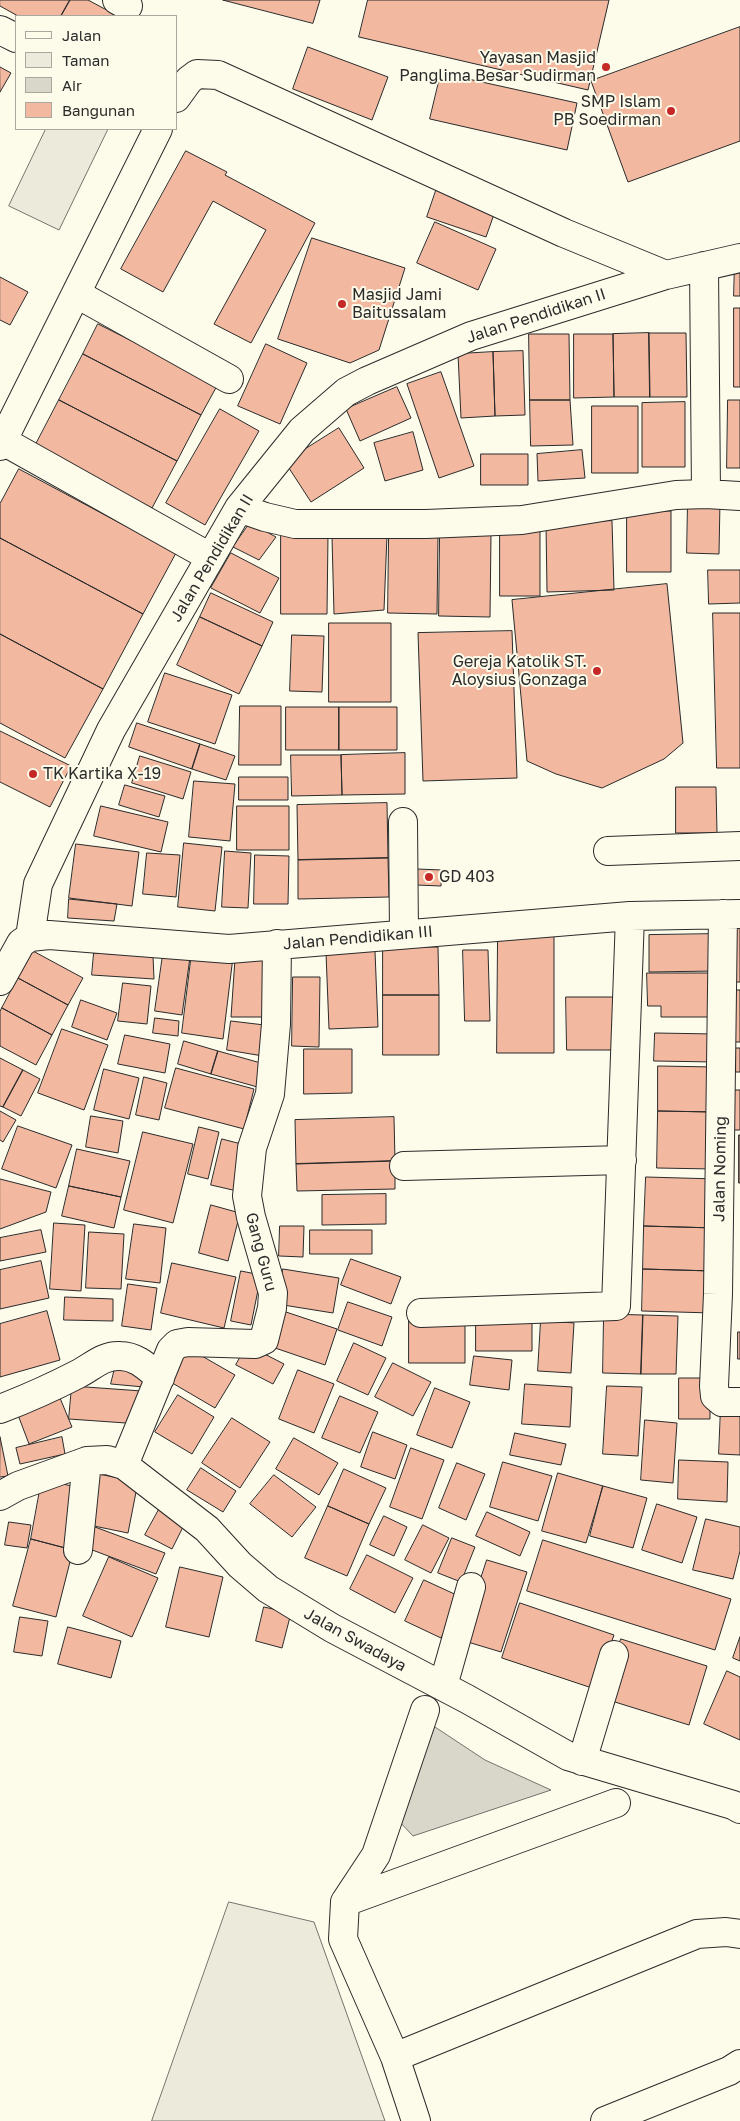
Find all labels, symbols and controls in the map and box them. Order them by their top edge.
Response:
legend [15,15,178,130]
text: Jalan [62,26,101,44]
place label: Yayasan Masjid Panglima Besar Sudirman [399,48,596,86]
text: Taman [62,51,109,69]
marker: Yayasan Masjid Panglima Besar Sudirman [600,61,612,73]
text: Air [62,76,82,94]
place label: SMP Islam PB Soedirman [553,92,661,130]
text: Bangunan [62,101,135,119]
marker: SMP Islam PB Soedirman [665,105,677,117]
street label: Jalan Pendidikan II [464,284,608,348]
place label: Masjid Jami Baitussalam [352,285,446,323]
marker: Masjid Jami Baitussalam [336,298,348,310]
street label: Jalan Pendidikan II [166,491,258,625]
place label: Gereja Katolik ST. Aloysius Gonzaga [452,652,587,690]
marker: Gereja Katolik ST. Aloysius Gonzaga [591,665,603,677]
place label: TK Kartika X-19 [43,764,161,784]
marker: TK Kartika X-19 [27,768,39,780]
place label: GD 403 [439,867,495,887]
marker: GD 403 [423,871,435,883]
street label: Jalan Pendidikan III [282,922,434,954]
street label: Jalan Noming [709,1116,731,1222]
street label: Gang Guru [241,1210,281,1294]
street label: Jalan Swadaya [301,1604,409,1676]

